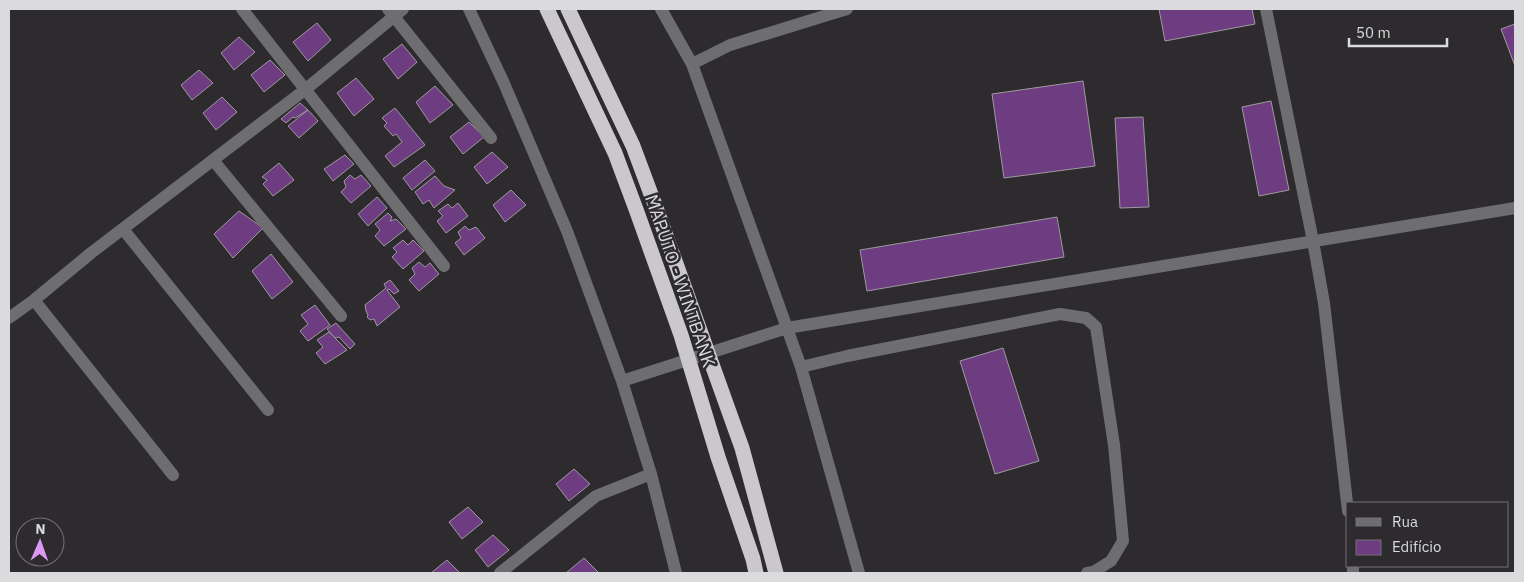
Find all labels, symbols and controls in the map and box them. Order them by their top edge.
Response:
scale bar [1349,15,1446,47]
text: 50 m [1356,23,1391,42]
street label: MAPUTO - WINTBANK [640,191,721,371]
legend [1346,502,1509,567]
text: Rua [1392,512,1418,531]
north arrow [15,517,65,567]
text: N [35,520,46,538]
text: Edifício [1392,537,1441,556]

